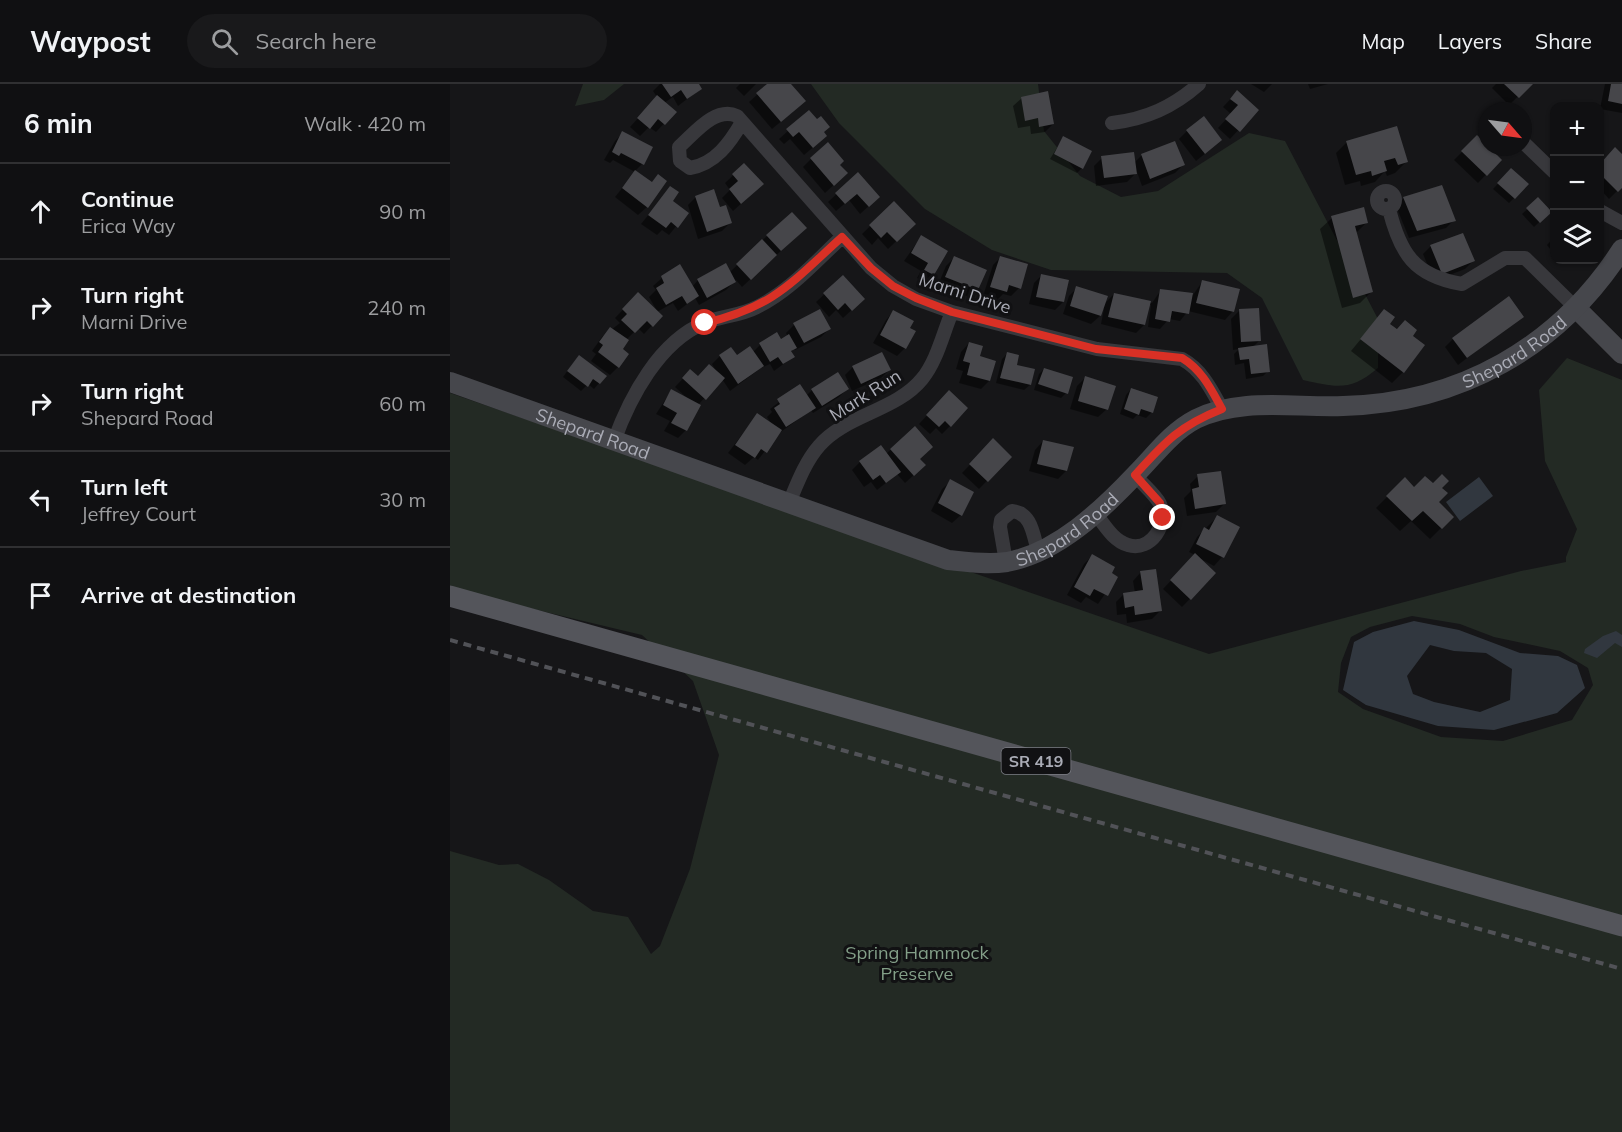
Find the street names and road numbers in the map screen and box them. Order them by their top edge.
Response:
street label: Marni Drive [916,267,1014,319]
street label: Shepard Road [1458,310,1571,393]
street label: Mark Run [825,364,905,426]
street label: Shepard Road [533,402,653,464]
street label: Shepard Road [1013,487,1123,571]
road number: SR 419 [1002,748,1070,774]

